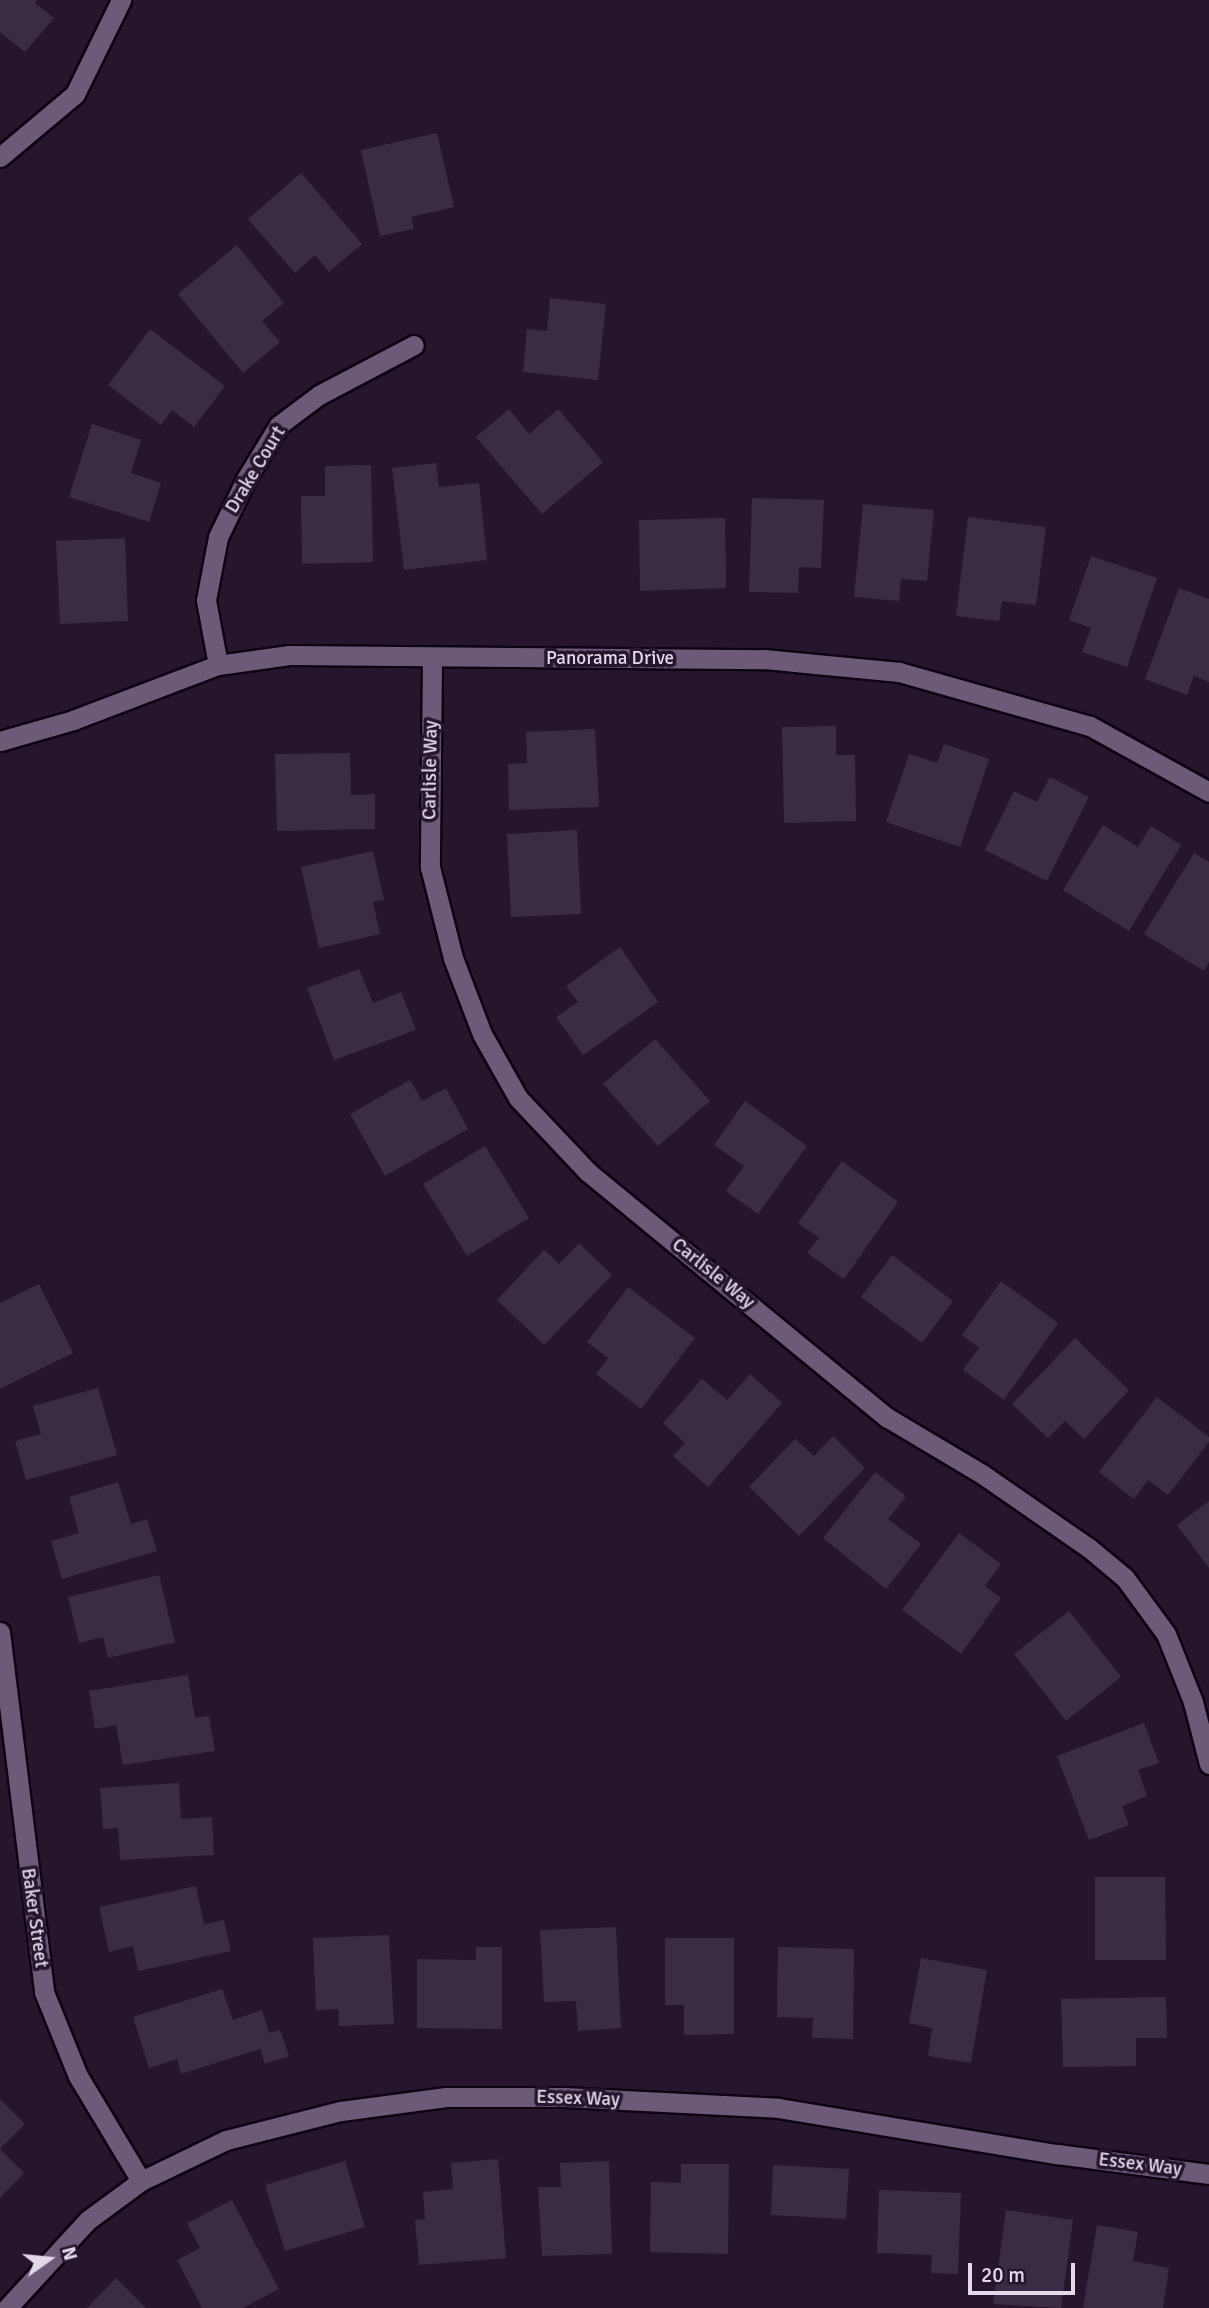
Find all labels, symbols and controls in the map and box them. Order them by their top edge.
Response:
street label: Drake Court [221,422,291,518]
street label: Panorama Drive [546,648,674,670]
street label: Carlisle Way [419,720,443,820]
street label: Carlisle Way [667,1234,759,1314]
street label: Baker Street [16,1867,52,1969]
street label: Essex Way [536,2086,620,2112]
street label: Essex Way [1097,2149,1183,2181]
north arrow [14,2224,84,2294]
text: N [56,2244,83,2263]
scale bar [971,2248,1078,2292]
text: 20 m [981,2262,1025,2288]

